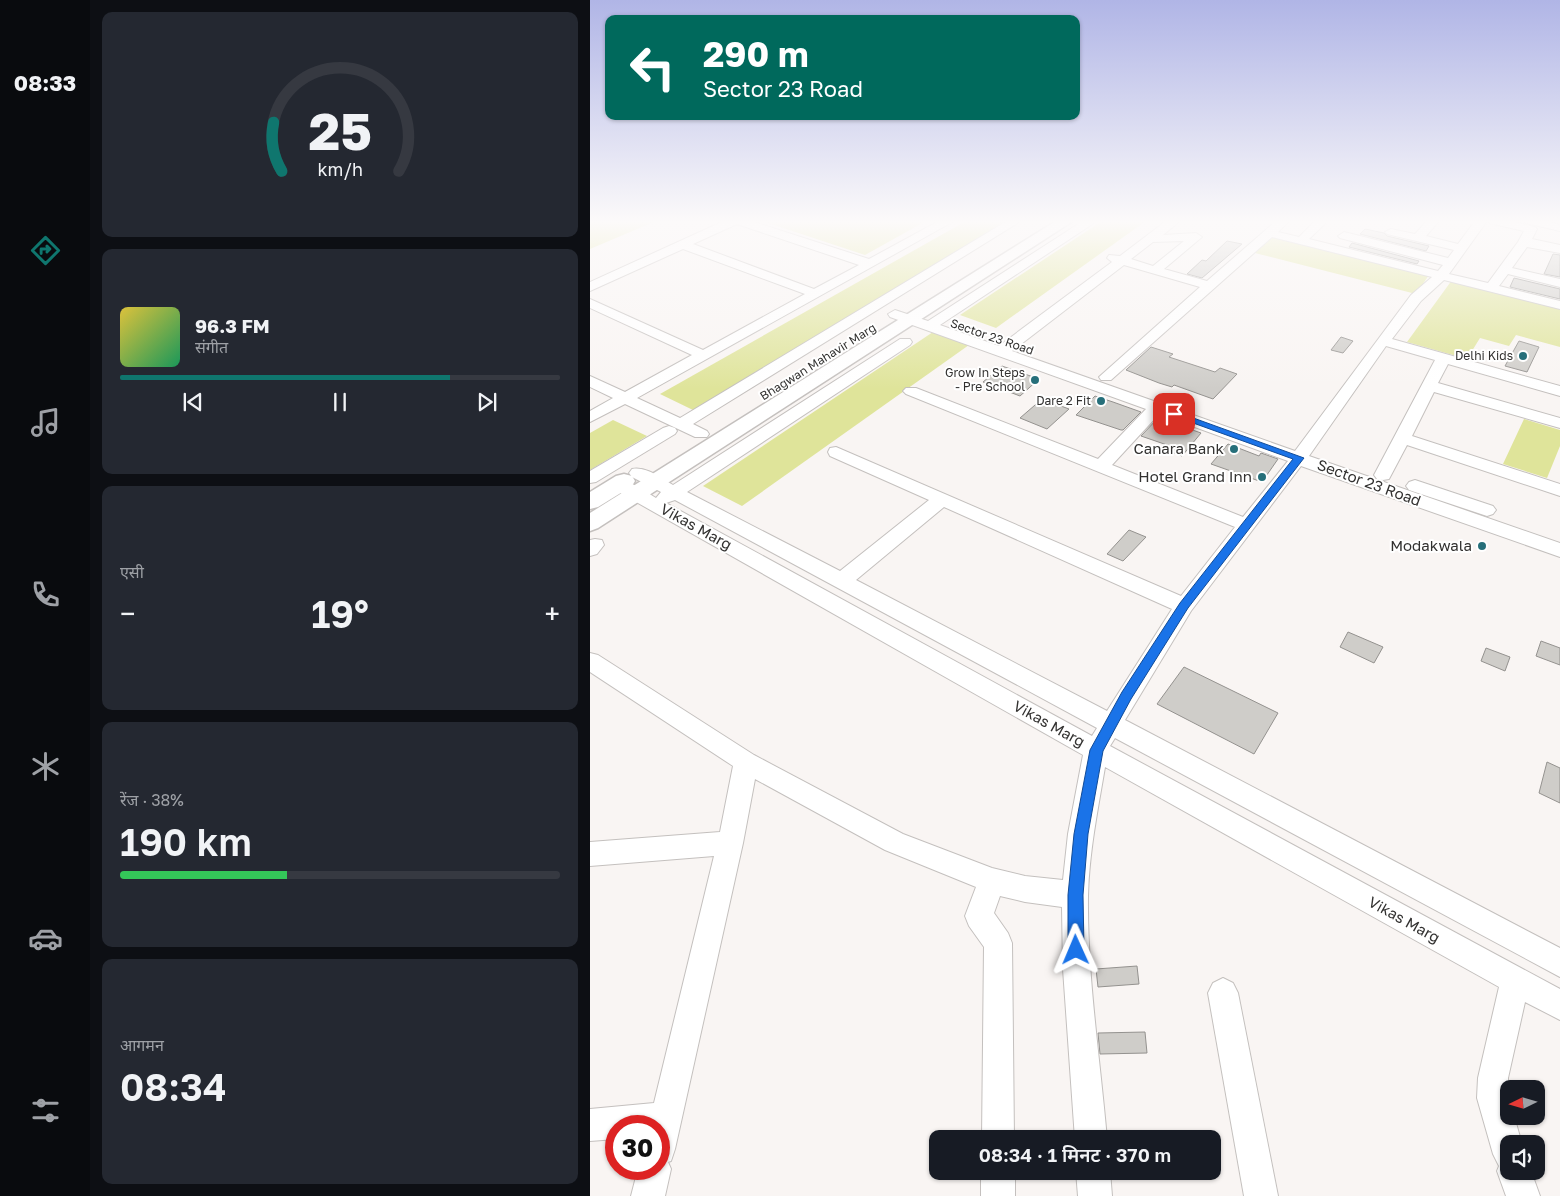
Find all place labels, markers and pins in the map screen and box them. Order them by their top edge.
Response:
place label: Delhi Kids [1455,348,1513,363]
marker: Delhi Kids [1517,350,1529,362]
place label: Grow In Steps - Pre School [945,365,1025,394]
marker: Grow In Steps - Pre School [1029,374,1041,386]
place label: Dare 2 Fit [1036,393,1091,408]
pin [1153,393,1195,435]
marker: Dare 2 Fit [1095,395,1107,407]
place label: Canara Bank [1133,439,1225,457]
marker: Canara Bank [1228,443,1240,455]
place label: Hotel Grand Inn [1138,467,1252,485]
marker: Hotel Grand Inn [1256,471,1268,483]
place label: Modakwala [1390,536,1472,554]
marker: Modakwala [1476,540,1488,552]

